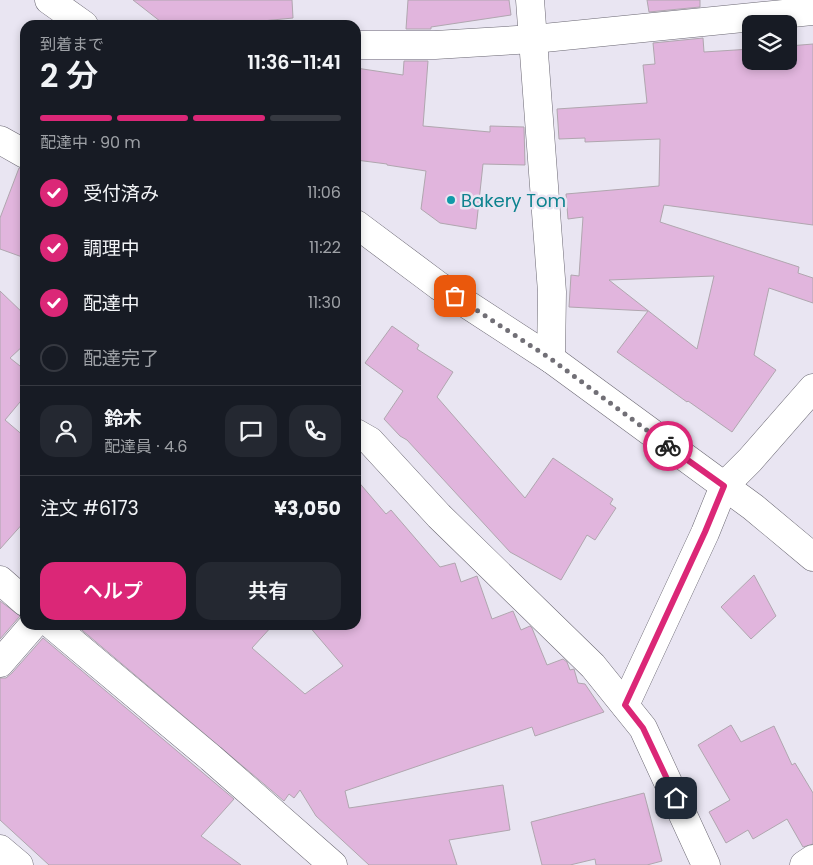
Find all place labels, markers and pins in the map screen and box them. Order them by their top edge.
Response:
place label: Bakery Tom [461,188,566,213]
marker: Bakery Tom [445,194,457,206]
pin [434,275,476,317]
pin [655,777,697,819]

